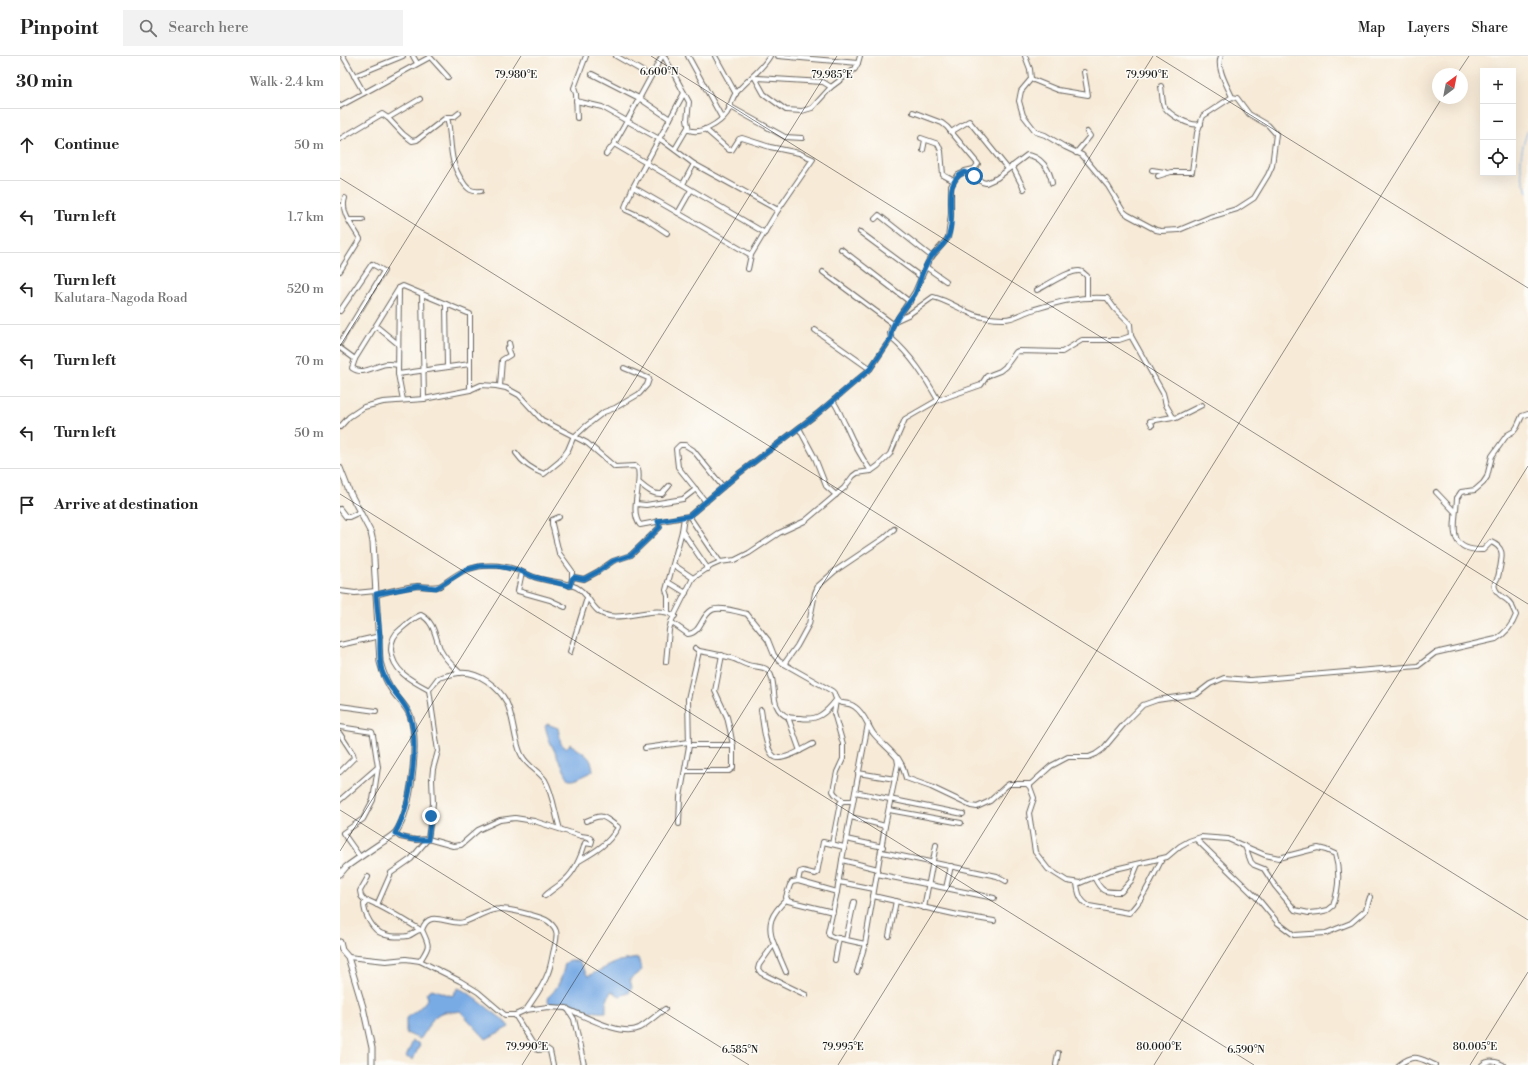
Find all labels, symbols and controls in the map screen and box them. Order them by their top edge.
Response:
search box [123,10,403,46]
text: Pinpoint [20,16,99,40]
icon: search [137,17,159,39]
text: Search here [169,18,249,37]
text: Map [1358,19,1385,37]
text: Layers [1407,19,1450,37]
text: Share [1472,19,1508,37]
text: 6.600°N [640,66,679,78]
north arrow [1432,68,1468,104]
map controls [1480,68,1516,176]
button: + [1480,68,1516,104]
text: 79.980°E [495,69,537,81]
text: 79.985°E [811,69,853,81]
text: 79.990°E [1126,69,1168,81]
text: 30 min [16,71,73,93]
text: Walk · 2.4 km [249,74,324,90]
button: − [1480,104,1516,140]
icon: ahead [16,134,38,156]
text: Continue [54,135,119,154]
text: 50 m [294,137,324,153]
button: locate [1480,140,1516,176]
route start [965,167,983,185]
icon: left [16,206,38,228]
text: Turn left [54,207,116,226]
text: 1.7 km [288,209,324,225]
text: Turn left [54,271,116,290]
icon: left [16,278,38,300]
text: 520 m [287,281,324,297]
text: Kalutara-Nagoda Road [54,290,187,306]
icon: left [16,350,38,372]
text: Turn left [54,351,116,370]
text: 70 m [295,353,324,369]
icon: left [16,422,38,444]
text: Turn left [54,423,116,442]
text: 50 m [294,425,324,441]
icon: arrive [16,494,38,516]
text: Arrive at destination [54,495,198,514]
route end [422,807,440,825]
text: 79.990°E [506,1041,548,1053]
text: 79.995°E [822,1041,864,1053]
text: 80.000°E [1136,1041,1182,1053]
text: 80.005°E [1453,1041,1497,1053]
text: 6.585°N [722,1044,759,1056]
text: 6.590°N [1227,1044,1265,1056]

